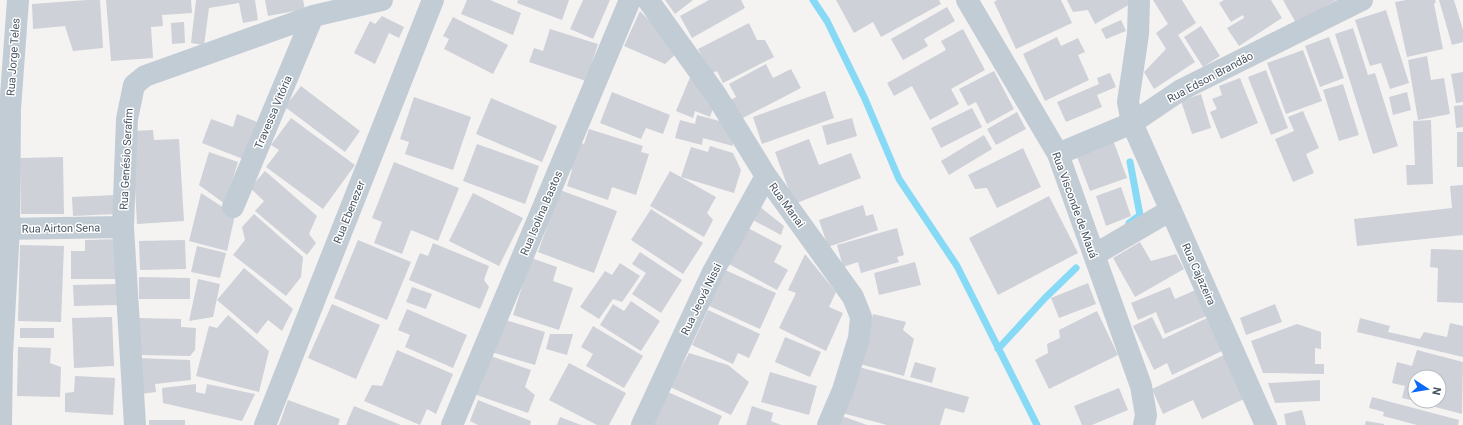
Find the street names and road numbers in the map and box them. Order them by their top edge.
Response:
street label: Rua Jorge Teles [4,17,23,96]
street label: Rua Edson Brandão [1165,49,1255,106]
street label: Travessa Vitória [252,73,295,151]
street label: Rua Genésio Serafim [117,108,136,210]
street label: Rua Visconde de Mauá [1049,150,1100,260]
street label: Rua Isolina Bastos [518,169,565,257]
street label: Rua Ebenezer [331,179,368,246]
street label: Rua Manai [766,180,807,230]
street label: Rua Airton Sena [22,221,100,236]
street label: Rua Cajazeira [1179,241,1218,307]
street label: Rua Jeová Nissi [678,261,724,337]

